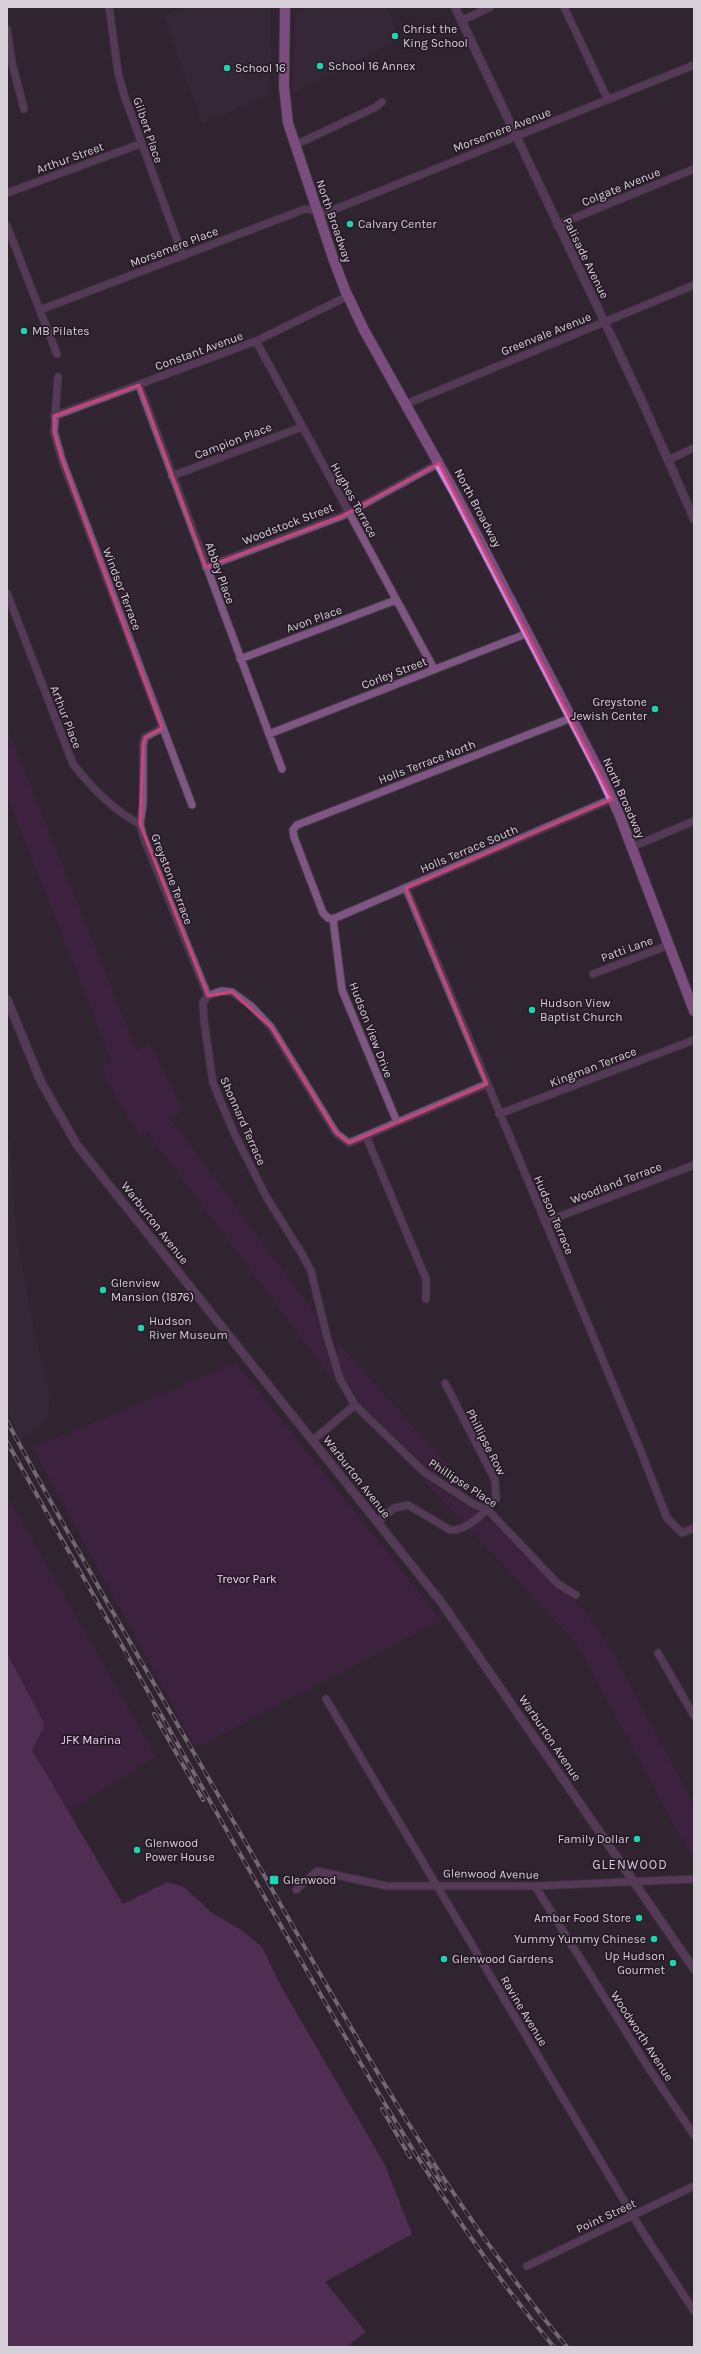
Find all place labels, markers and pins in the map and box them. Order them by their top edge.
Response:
place label: Christ the King School [403,22,468,50]
marker: Christ the King School [390,31,400,41]
place label: School 16 Annex [328,59,415,73]
place label: School 16 [235,61,286,75]
marker: School 16 Annex [315,61,325,71]
marker: School 16 [222,63,232,73]
place label: Calvary Center [358,217,437,231]
marker: Calvary Center [345,219,355,229]
place label: MB Pilates [32,324,90,338]
marker: MB Pilates [19,326,29,336]
place label: Greystone Jewish Center [572,695,648,723]
marker: Greystone Jewish Center [650,704,660,714]
place label: Hudson View Baptist Church [540,996,622,1024]
marker: Hudson View Baptist Church [527,1005,537,1015]
place label: Glenview Mansion (1876) [111,1276,194,1304]
marker: Glenview Mansion (1876) [98,1285,108,1295]
place label: Hudson River Museum [149,1314,228,1342]
marker: Hudson River Museum [136,1323,146,1333]
place label: Family Dollar [558,1832,630,1846]
marker: Family Dollar [632,1834,642,1844]
place label: Glenwood Power House [145,1836,215,1864]
marker: Glenwood Power House [132,1845,142,1855]
place label: Glenwood [283,1873,336,1887]
marker: Glenwood [268,1874,280,1886]
place label: Ambar Food Store [534,1911,631,1925]
marker: Ambar Food Store [634,1913,644,1923]
place label: Yummy Yummy Chinese [514,1932,646,1946]
marker: Yummy Yummy Chinese [649,1934,659,1944]
place label: Up Hudson Gourmet [605,1949,665,1977]
place label: Glenwood Gardens [452,1952,554,1966]
marker: Glenwood Gardens [439,1954,449,1964]
marker: Up Hudson Gourmet [668,1958,678,1968]

